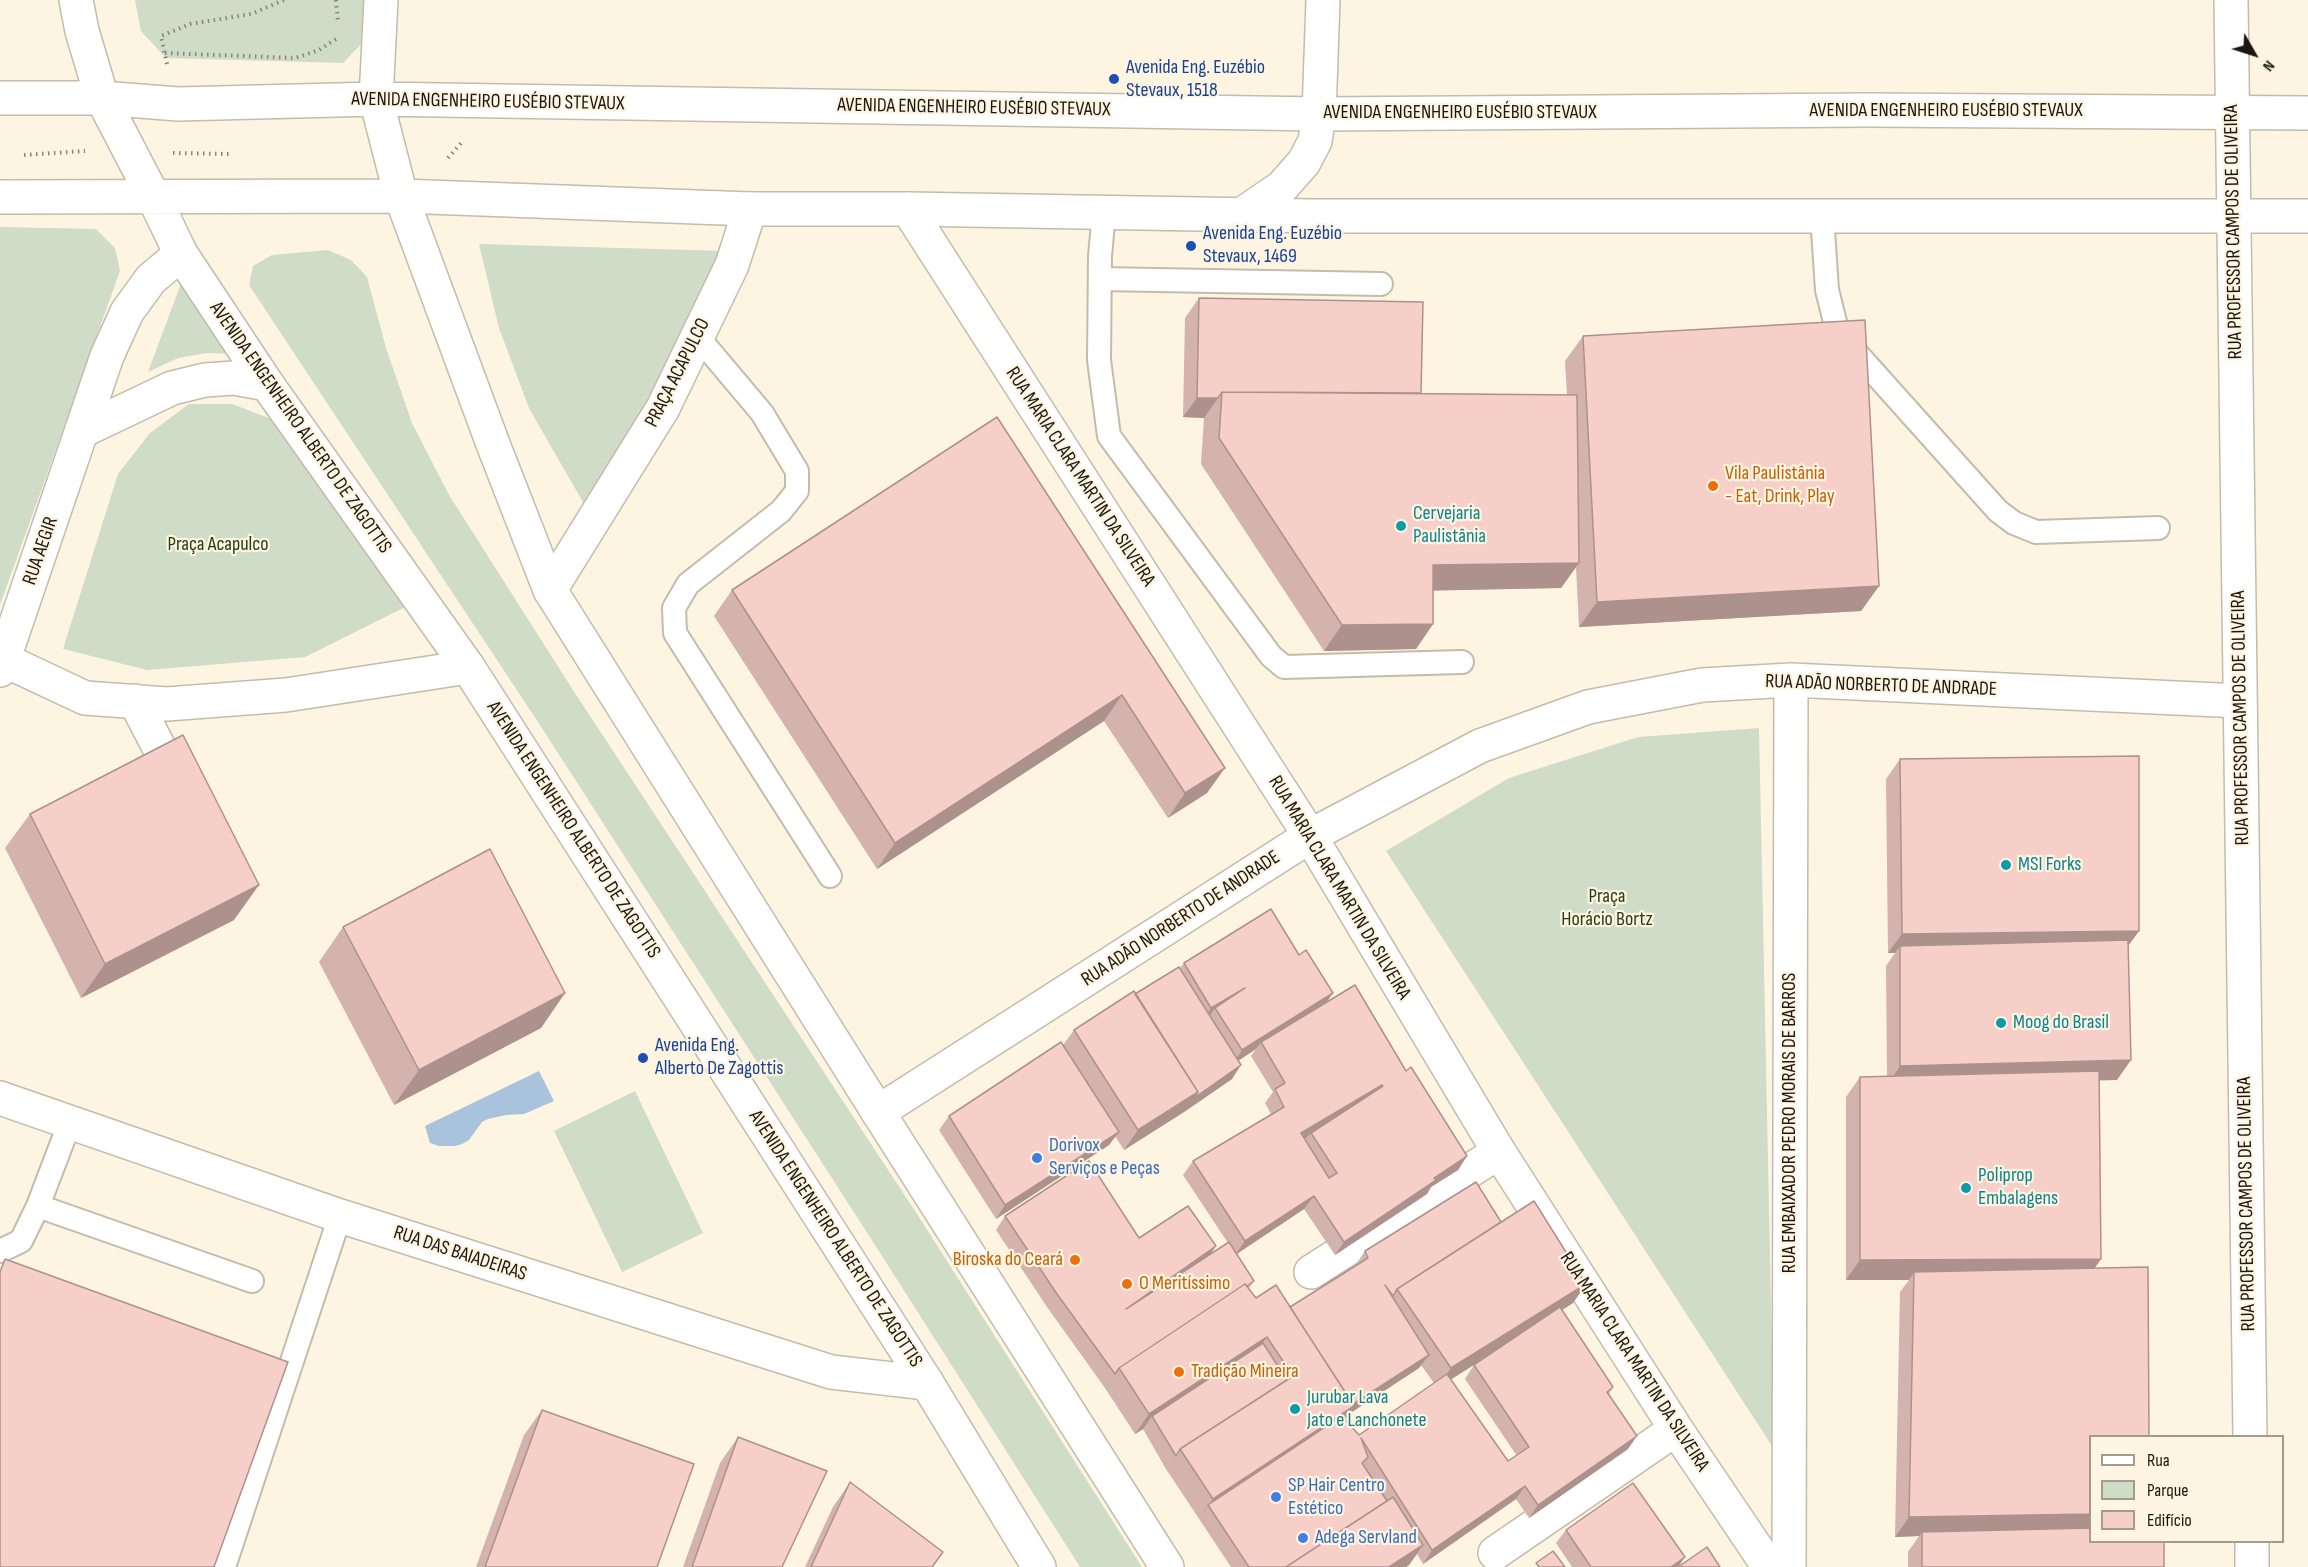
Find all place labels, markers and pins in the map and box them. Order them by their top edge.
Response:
place label: Avenida Eng. Euzébio Stevaux, 1518 [1126,56,1265,103]
marker: Avenida Eng. Euzébio Stevaux, 1518 [1107,72,1121,86]
place label: Avenida Eng. Euzébio Stevaux, 1469 [1203,222,1342,269]
marker: Avenida Eng. Euzébio Stevaux, 1469 [1184,239,1198,253]
place label: Vila Paulistânia - Eat, Drink, Play [1725,462,1835,509]
marker: Vila Paulistânia - Eat, Drink, Play [1706,479,1720,493]
place label: Cervejaria Paulistânia [1413,502,1486,549]
marker: Cervejaria Paulistânia [1394,519,1408,533]
place label: MSI Forks [2018,853,2082,877]
marker: MSI Forks [1999,858,2013,872]
place label: Moog do Brasil [2013,1011,2109,1035]
marker: Moog do Brasil [1994,1016,2008,1030]
place label: Avenida Eng. Alberto De Zagottis [655,1034,783,1081]
marker: Avenida Eng. Alberto De Zagottis [636,1051,650,1065]
place label: Dorivox Serviços e Peças [1049,1134,1160,1181]
marker: Dorivox Serviços e Peças [1030,1151,1044,1165]
place label: Poliprop Embalagens [1978,1164,2058,1211]
marker: Poliprop Embalagens [1959,1181,1973,1195]
place label: Biroska do Ceará [953,1248,1063,1272]
marker: Biroska do Ceará [1068,1253,1082,1267]
place label: O Meritíssimo [1139,1272,1230,1296]
marker: O Meritíssimo [1120,1277,1134,1291]
place label: Tradição Mineira [1191,1360,1299,1384]
marker: Tradição Mineira [1172,1365,1186,1379]
place label: Jurubar Lava Jato e Lanchonete [1307,1386,1426,1433]
marker: Jurubar Lava Jato e Lanchonete [1288,1402,1302,1416]
place label: SP Hair Centro Estético [1288,1474,1385,1521]
marker: SP Hair Centro Estético [1269,1490,1283,1504]
place label: Adega Servland [1315,1526,1417,1550]
marker: Adega Servland [1296,1531,1310,1545]

